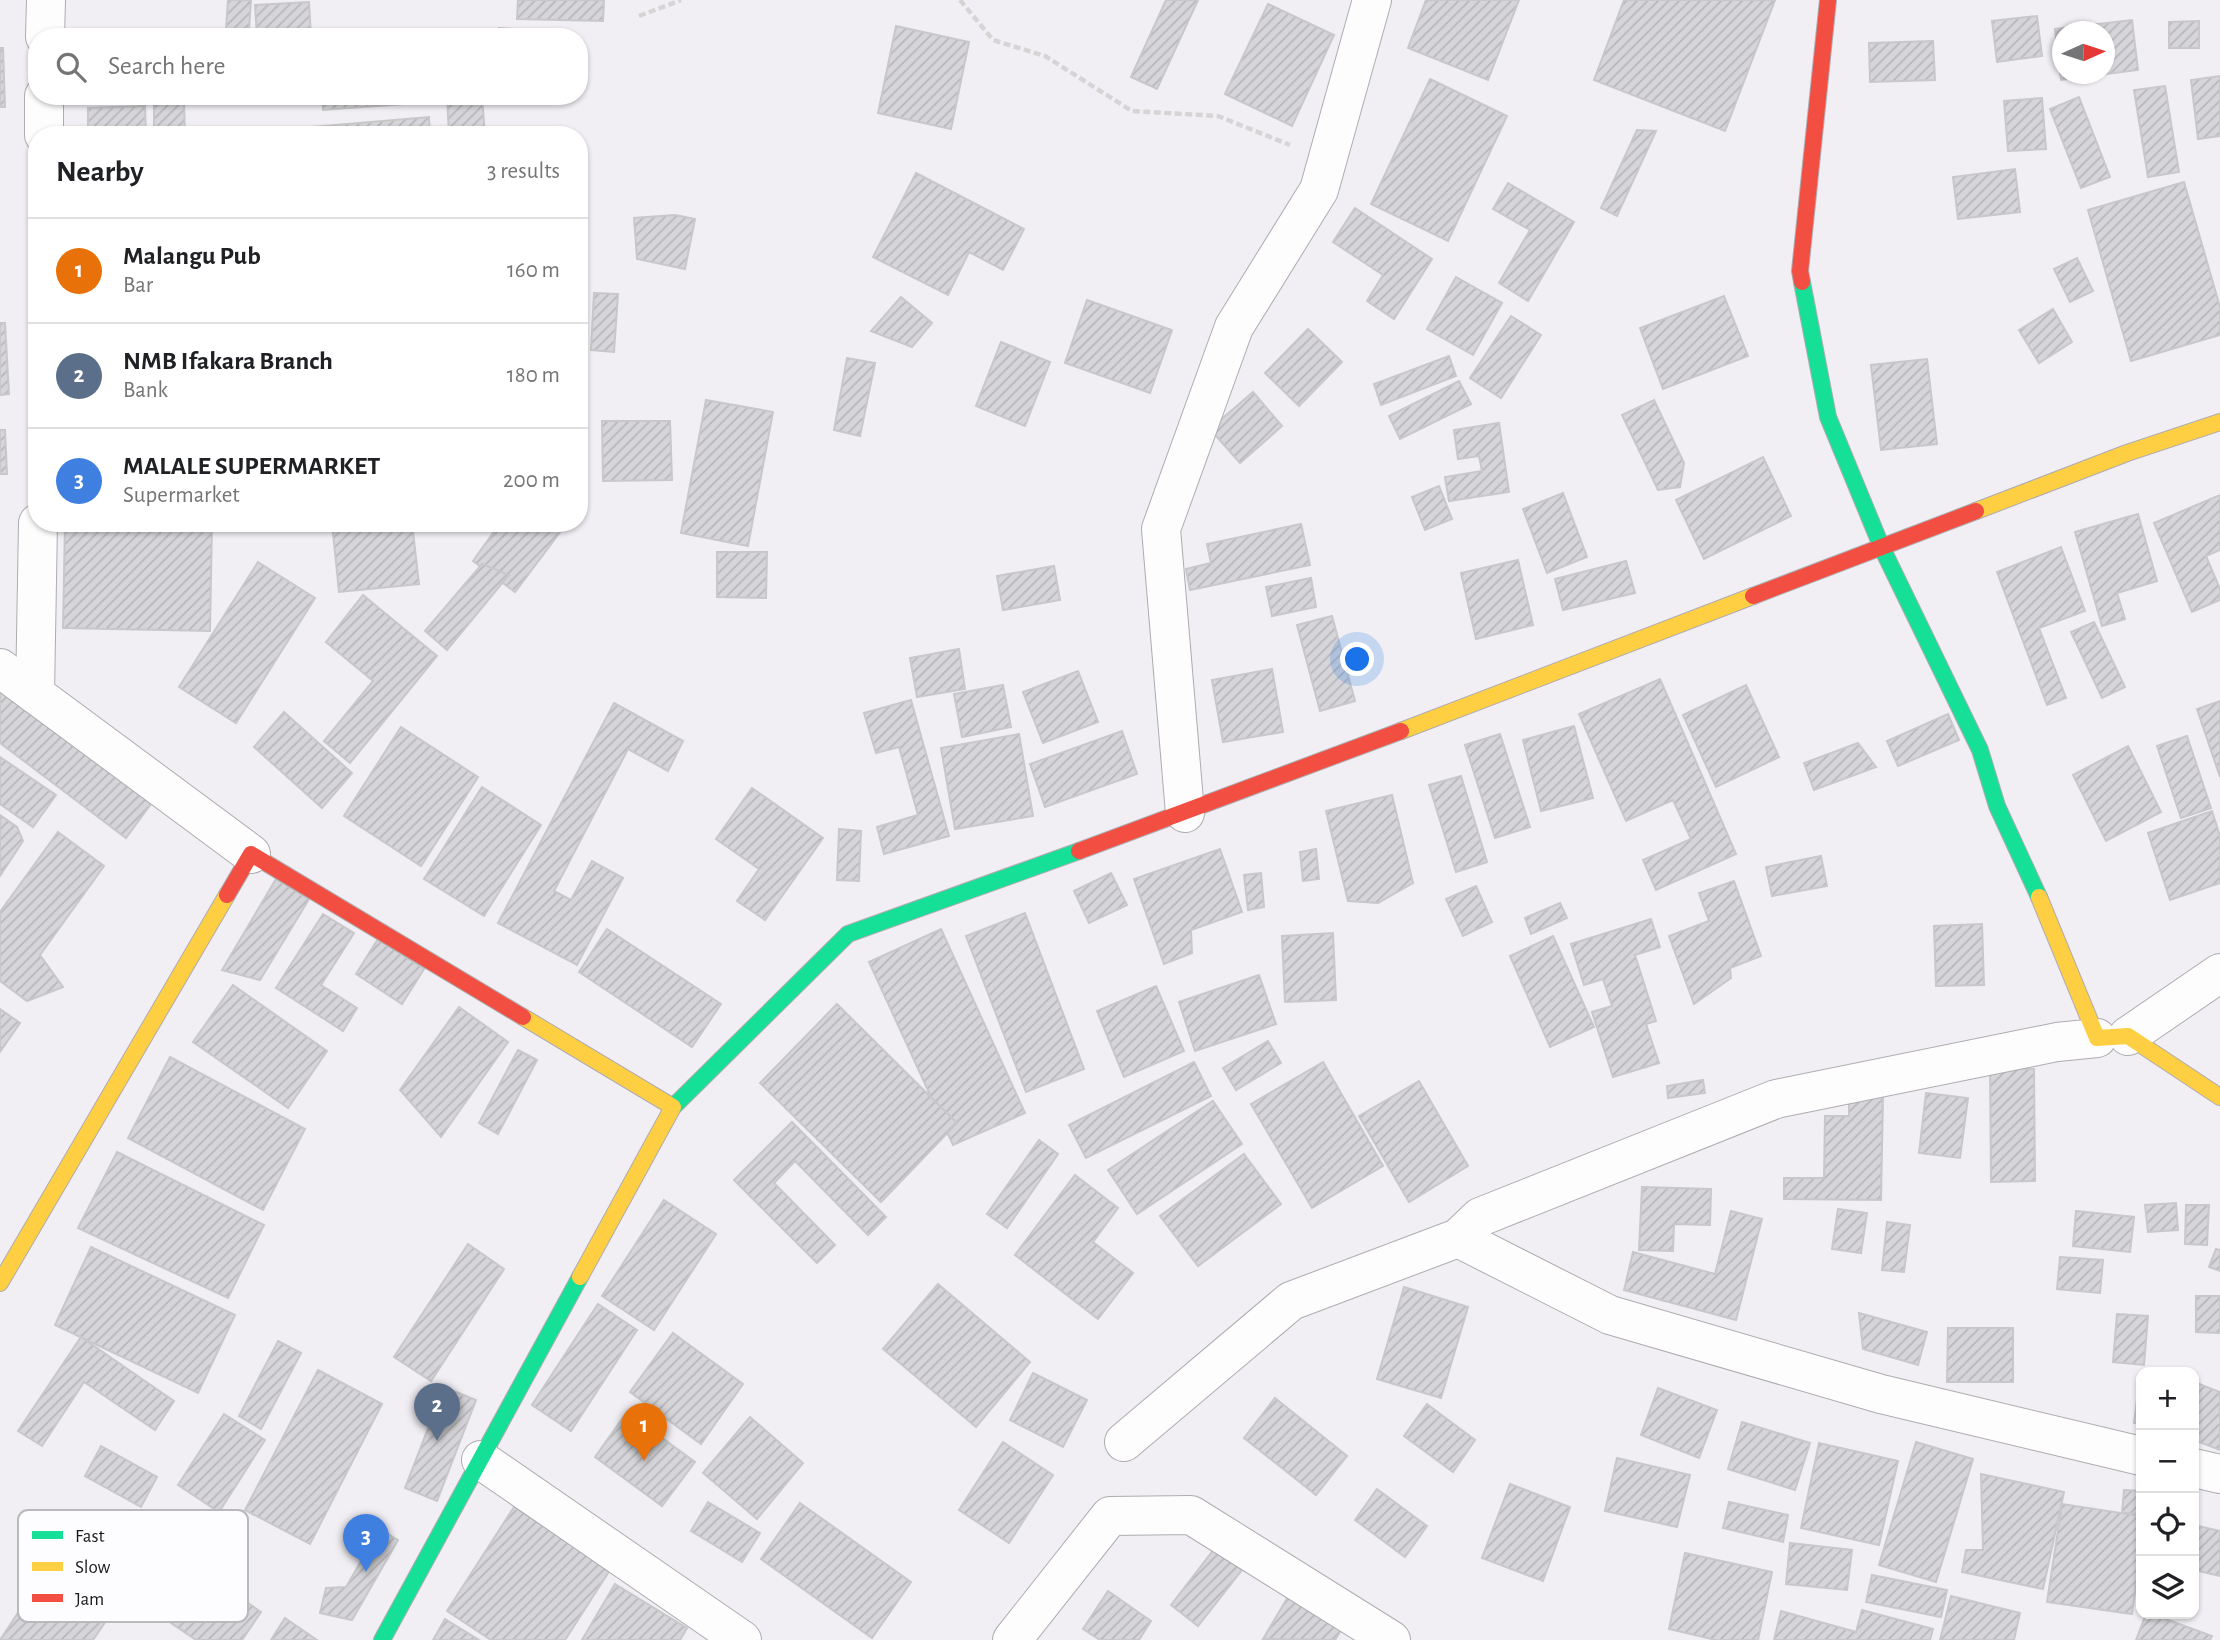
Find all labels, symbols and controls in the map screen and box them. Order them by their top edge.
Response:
north arrow [2052,21,2115,84]
search box [28,28,588,105]
icon: search [52,48,90,86]
text: Search here [108,53,226,79]
text: Nearby [56,157,144,187]
text: 3 results [487,160,560,183]
text: Malangu Pub [123,243,261,269]
text: 1 [75,259,83,282]
text: 160 m [507,259,560,282]
text: Bar [123,274,153,297]
text: NMB Ifakara Branch [123,348,333,374]
text: 2 [74,364,84,387]
text: 180 m [507,364,560,387]
text: Bank [123,379,168,402]
text: MALALE SUPERMARKET [123,453,380,479]
text: 3 [74,469,84,492]
text: 200 m [503,469,560,492]
text: Supermarket [123,484,240,507]
your location [1340,642,1374,676]
map controls [2136,1367,2199,1619]
button: + [2136,1367,2199,1430]
pin: 2 [414,1383,460,1441]
pin: 1 [621,1403,667,1461]
button: − [2136,1430,2199,1493]
button: locate [2136,1493,2199,1556]
legend [18,1510,248,1622]
pin: 3 [343,1514,389,1572]
text: Fast [75,1527,105,1546]
button: layers [2136,1556,2199,1619]
text: Slow [75,1558,111,1577]
text: Jam [75,1590,104,1609]

